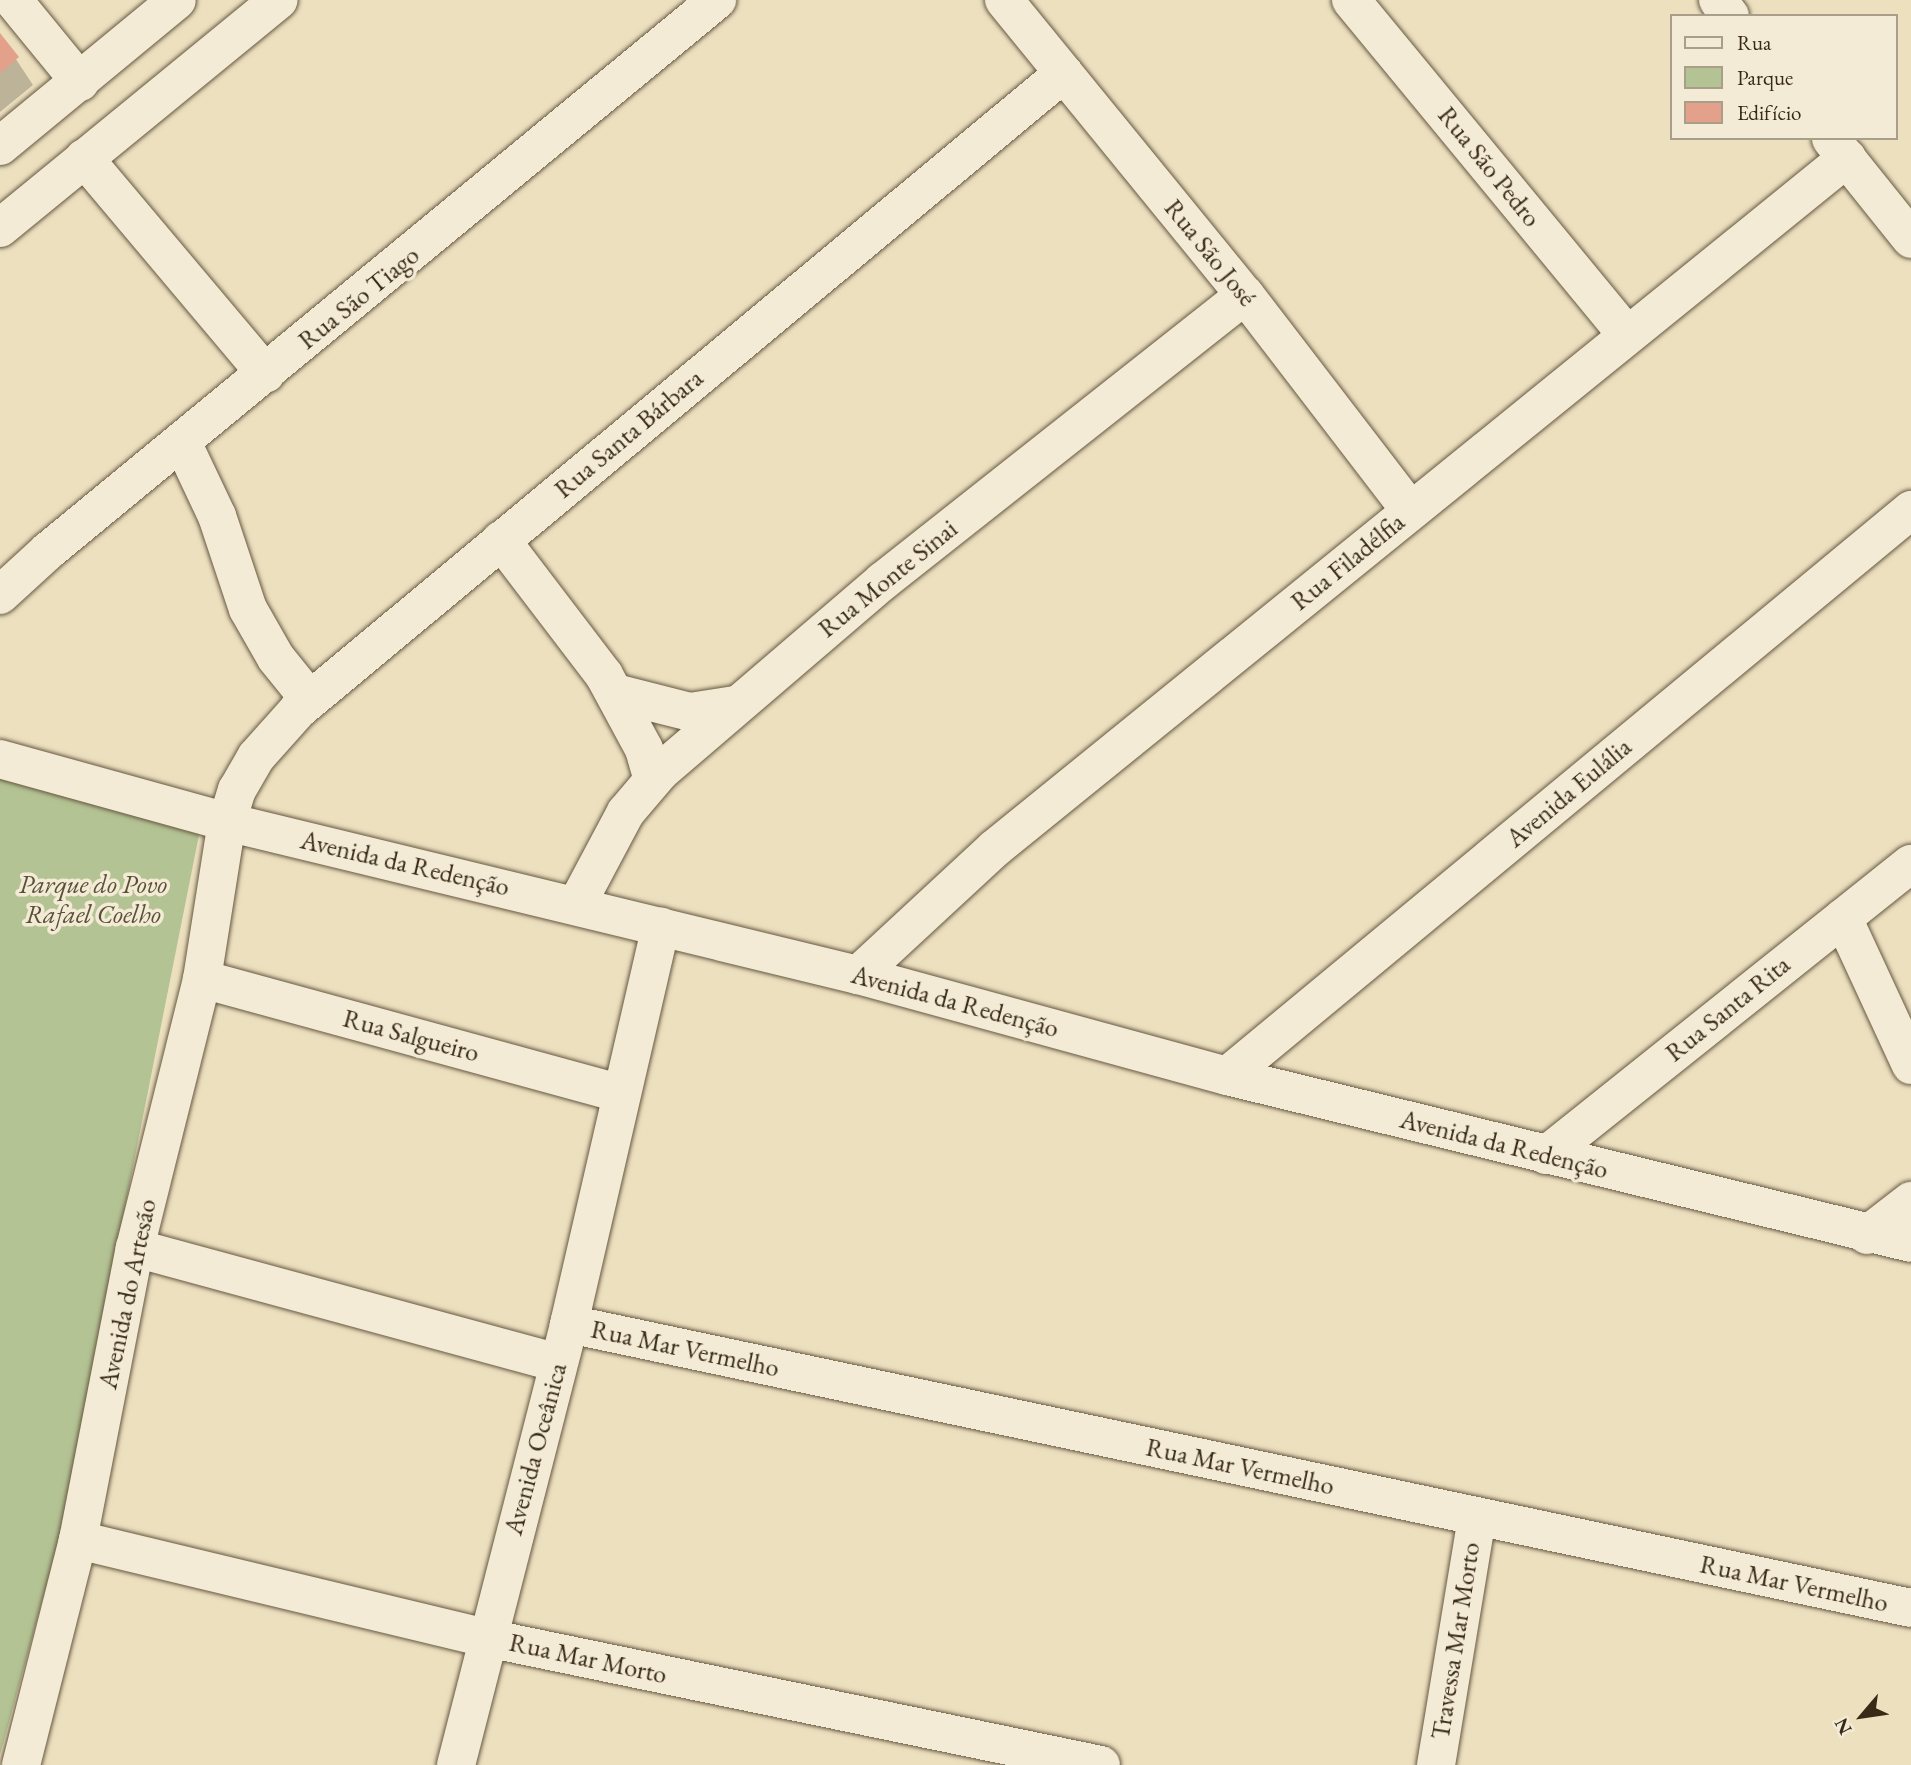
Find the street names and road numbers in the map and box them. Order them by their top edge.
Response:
street label: Rua São Pedro [1431,100,1547,234]
street label: Rua São José [1157,193,1263,313]
street label: Rua São Tiago [292,240,426,356]
street label: Rua Santa Bárbara [548,363,710,505]
street label: Rua Filadélfia [1285,507,1411,617]
street label: Rua Monte Sinai [812,513,964,645]
street label: Avenida Eulália [1500,732,1638,854]
street label: Avenida da Redenção [297,825,513,903]
street label: Rua Santa Rita [1659,949,1797,1069]
street label: Avenida da Redenção [848,959,1062,1045]
street label: Rua Salgueiro [340,1003,482,1069]
street label: Avenida da Redenção [1397,1104,1611,1186]
street label: Avenida do Artesão [93,1196,163,1392]
street label: Rua Mar Vermelho [588,1314,782,1384]
street label: Avenida Oceânica [498,1359,574,1539]
street label: Rua Mar Vermelho [1143,1432,1337,1502]
street label: Travessa Mar Morto [1425,1540,1487,1742]
street label: Rua Mar Vermelho [1697,1549,1891,1619]
street label: Rua Mar Morto [506,1627,670,1691]

